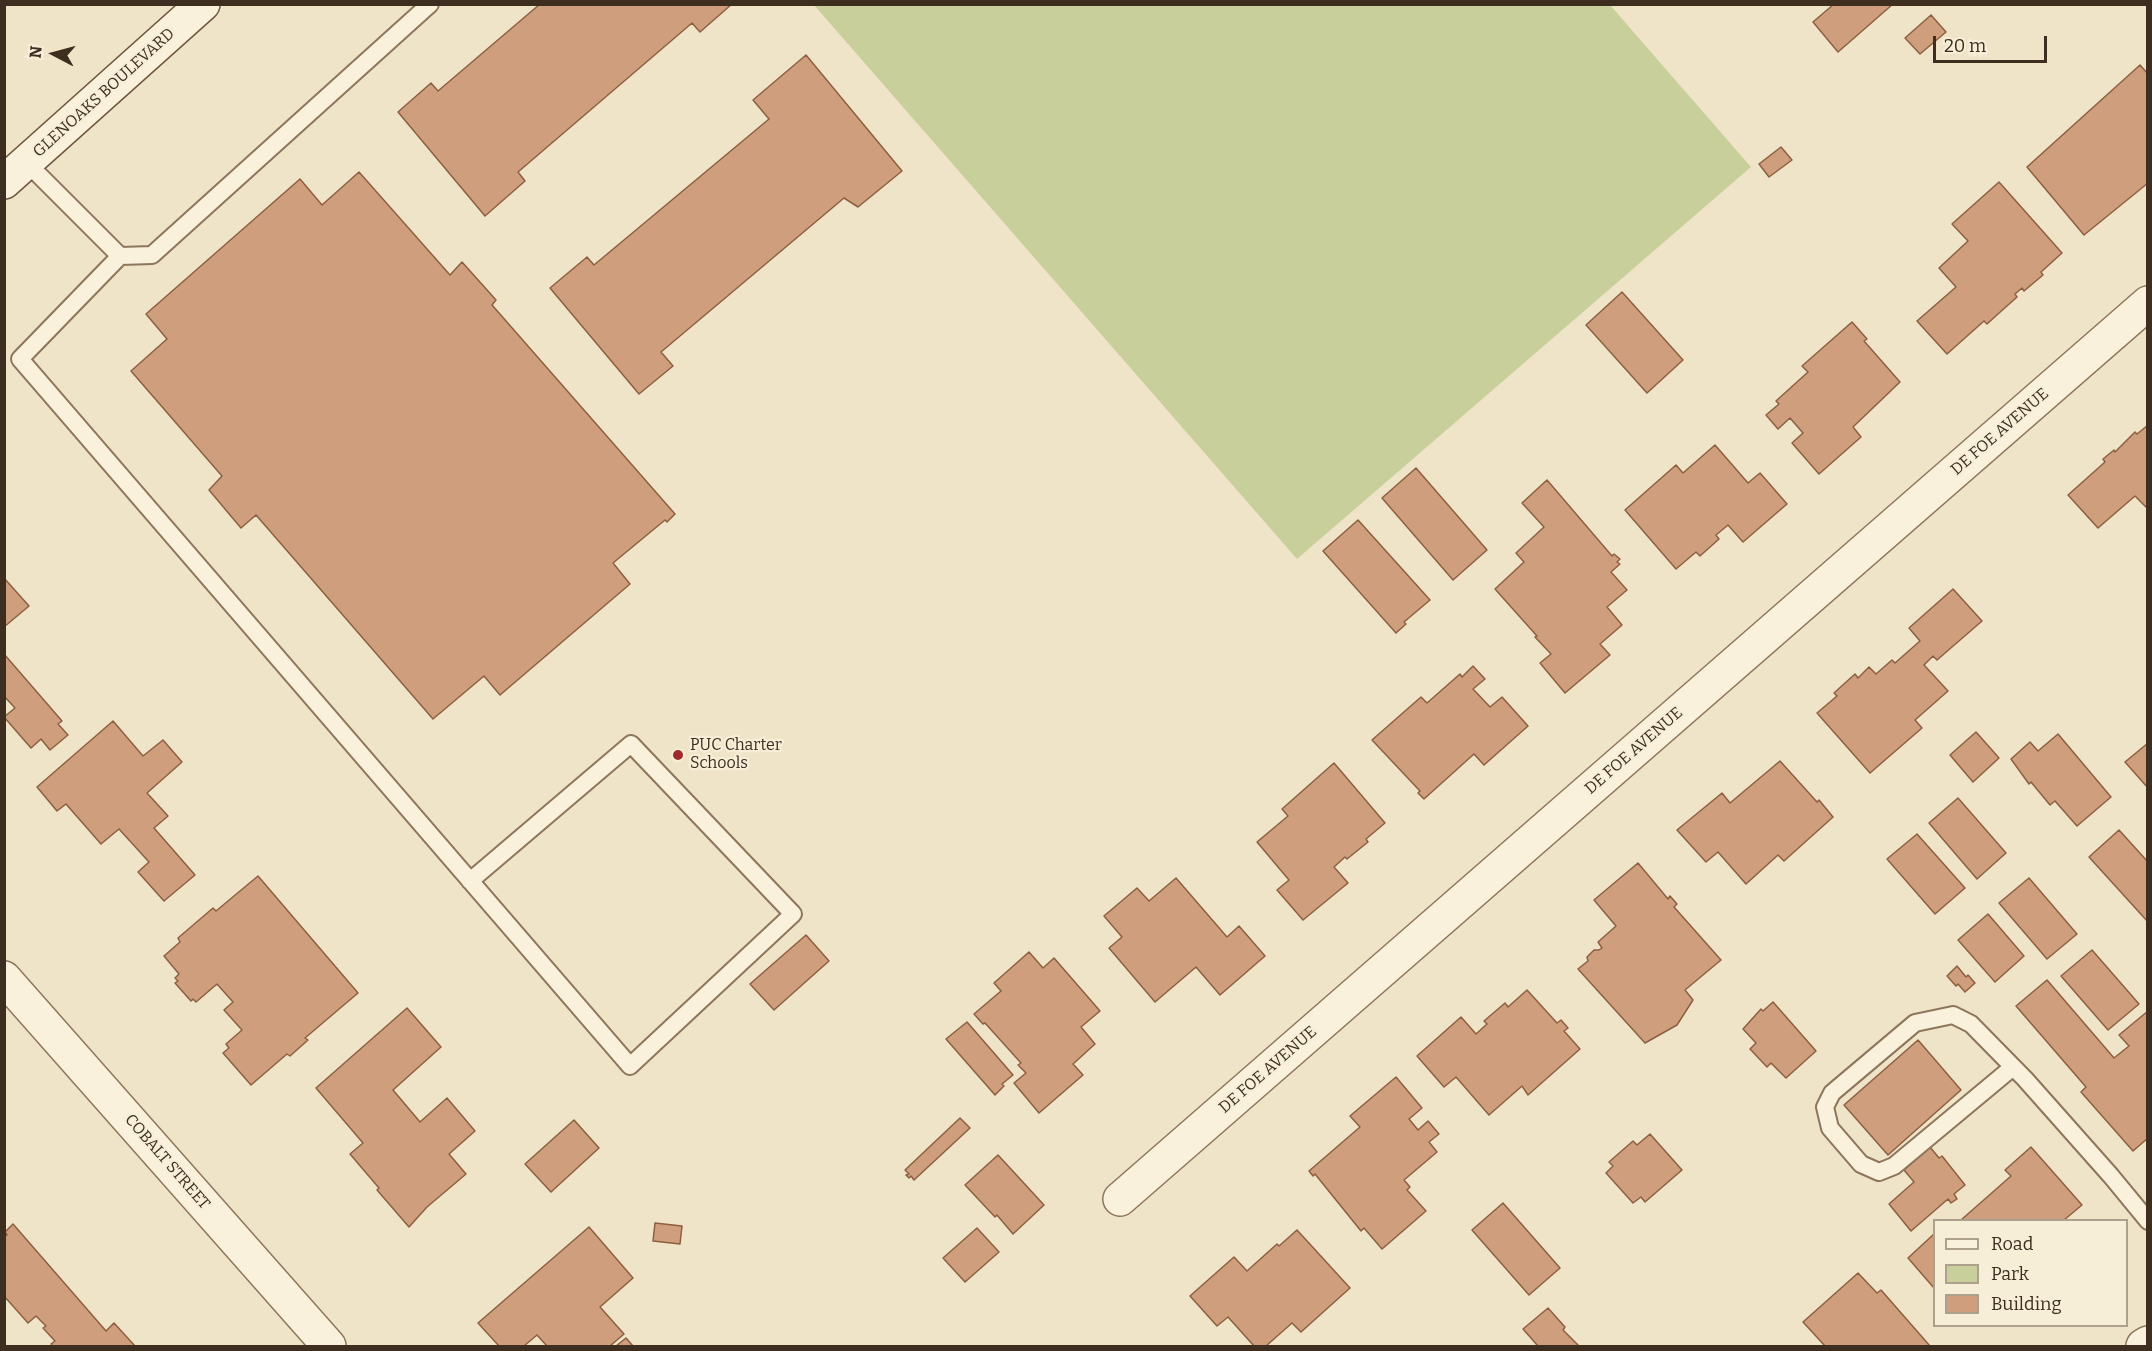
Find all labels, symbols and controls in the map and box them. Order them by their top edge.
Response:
north arrow [24,24,84,84]
street label: GLENOAKS BOULEVARD [29,24,179,162]
scale bar [1936,24,2050,62]
text: 20 m [1944,35,1986,57]
street label: DE FOE AVENUE [1947,384,2053,480]
street label: DE FOE AVENUE [1581,703,1687,799]
place label: PUC Charter Schools [690,736,782,774]
marker: PUC Charter Schools [671,748,685,762]
street label: DE FOE AVENUE [1215,1022,1321,1118]
street label: COBALT STREET [120,1110,214,1214]
legend [1933,1219,2128,1327]
text: Road [1991,1233,2033,1255]
text: Park [1991,1263,2029,1285]
text: Building [1991,1293,2062,1315]

